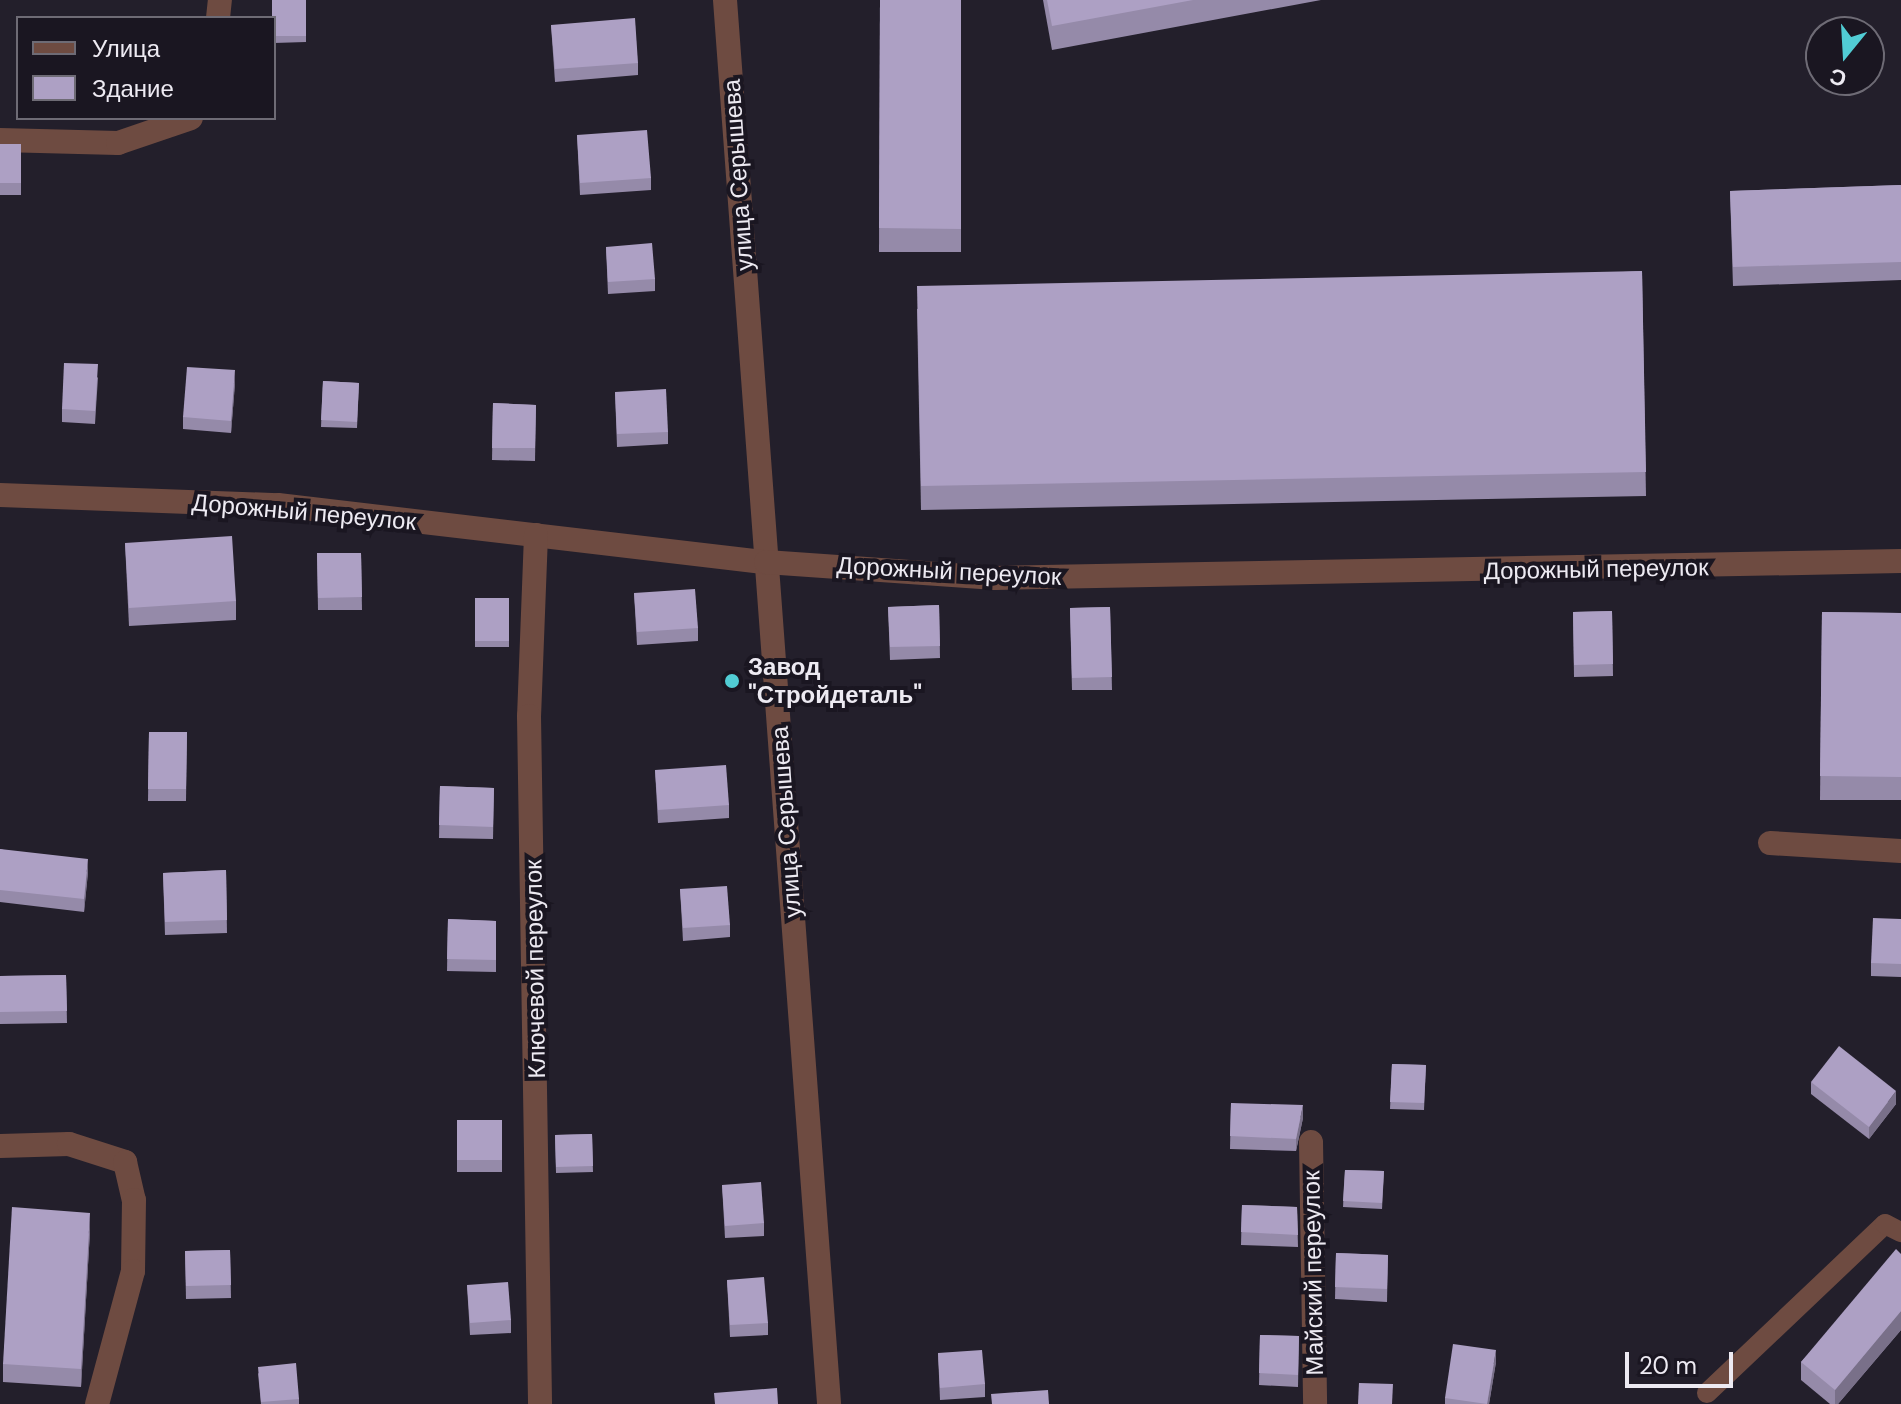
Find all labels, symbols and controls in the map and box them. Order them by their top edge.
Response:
legend [16,16,276,120]
north arrow [1805,16,1885,96]
text: Улица [92,33,160,64]
text: С [1826,61,1850,94]
text: Здание [92,73,174,104]
street label: улица Серышева [717,78,759,272]
street label: Дорожный переулок [191,488,417,536]
street label: Дорожный переулок [836,551,1062,591]
street label: Дорожный переулок [1483,553,1709,585]
place label: Завод "Стройдеталь" [748,653,922,709]
marker: Завод "Стройдеталь" [723,672,741,690]
street label: улица Серышева [765,725,807,919]
street label: Ключевой переулок [519,859,551,1079]
street label: Майский переулок [1297,1170,1329,1376]
scale bar [1629,1336,1737,1386]
text: 20 m [1639,1350,1697,1381]

